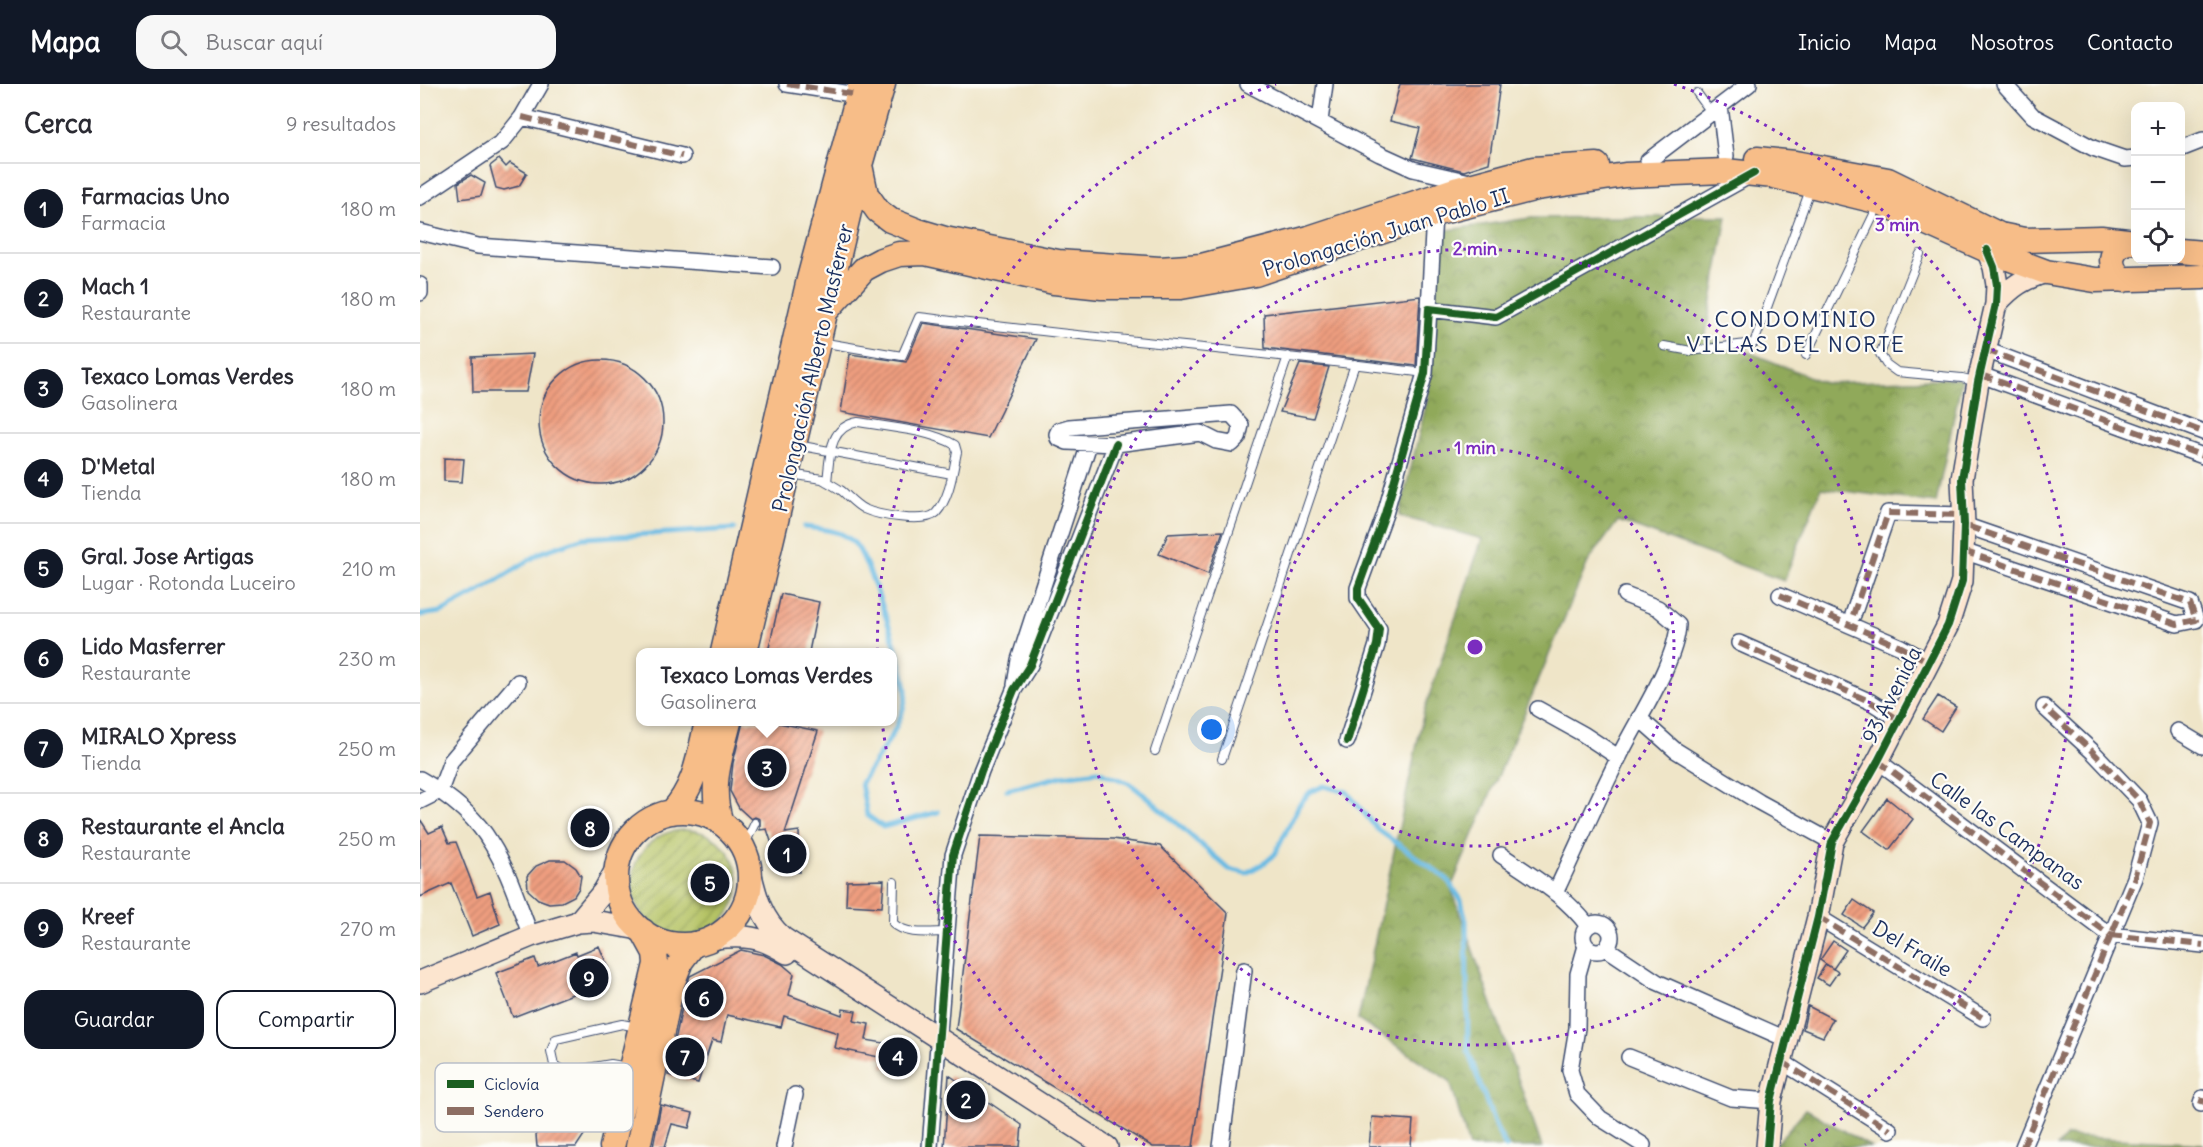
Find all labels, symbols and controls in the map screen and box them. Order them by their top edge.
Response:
search box [136,15,556,69]
text: Mapa [30,24,100,60]
icon: search [157,26,190,59]
text: Buscar aquí [205,28,323,56]
text: Inicio [1798,29,1851,56]
text: Mapa [1884,29,1937,56]
text: Nosotros [1970,29,2054,56]
text: Contacto [2087,29,2173,56]
map controls [2131,102,2185,264]
button: + [2131,102,2185,156]
text: Cerca [24,107,93,140]
text: 9 resultados [286,111,396,136]
button: − [2131,156,2185,210]
text: Farmacias Uno [81,182,230,210]
street label: Prolongación Juan Pablo II [1259,182,1513,283]
text: 1 [40,196,47,221]
text: 180 m [341,196,396,221]
text: Farmacia [81,210,166,235]
button: locate [2131,210,2185,264]
text: 3 min [1875,213,1920,236]
street label: Prolongación Alberto Masferrer [766,220,859,515]
text: 2 min [1453,237,1498,260]
text: Mach 1 [81,272,149,300]
text: 2 [38,286,49,311]
text: 180 m [341,286,396,311]
text: Restaurante [81,300,191,325]
district label: CONDOMINIO VILLAS DEL NORTE [1687,305,1905,358]
text: Texaco Lomas Verdes [81,362,294,390]
text: 3 [38,376,49,401]
text: 180 m [341,376,396,401]
text: Gasolinera [81,390,178,415]
text: 1 min [1454,436,1496,459]
text: D'Metal [81,452,155,480]
text: 4 [38,466,49,491]
text: 180 m [341,466,396,491]
text: Tienda [81,480,141,505]
text: Gral. Jose Artigas [81,542,254,570]
text: 5 [38,556,49,581]
text: 210 m [342,556,396,581]
text: Lugar · Rotonda Luceiro [81,570,296,595]
text: Lido Masferrer [81,632,225,660]
centre of rings [1465,637,1485,657]
street label: 93 Avenida [1856,642,1927,748]
text: 6 [38,646,49,671]
text: 230 m [338,646,396,671]
popup [636,648,897,726]
text: Restaurante [81,660,191,685]
text: Texaco Lomas Verdes [660,661,873,689]
text: Gasolinera [660,689,757,714]
your location [1197,715,1226,744]
text: MIRALO Xpress [81,722,236,750]
text: 7 [39,736,48,761]
text: 250 m [338,736,396,761]
pin: 3 [748,746,786,790]
text: Tienda [81,750,141,775]
street label: Calle las Campanas [1925,765,2090,896]
pin: 8 [570,806,610,850]
text: Restaurante el Ancla [81,812,285,840]
text: 8 [38,826,49,851]
text: 250 m [338,826,396,851]
pin: 1 [768,832,806,876]
text: Restaurante [81,840,191,865]
pin: 5 [690,860,730,906]
text: Kreef [81,902,134,930]
street label: Del Fraile [1868,914,1957,983]
text: 9 [38,916,49,941]
text: 270 m [340,916,396,941]
text: Restaurante [81,930,191,955]
pin: 9 [570,956,608,1000]
pin: 6 [684,976,724,1020]
button: Guardar [24,990,204,1049]
button: Compartir [216,990,396,1049]
pin: 7 [666,1034,704,1080]
pin: 4 [878,1034,918,1080]
legend [435,1063,633,1132]
text: Ciclovía [484,1074,539,1094]
pin: 2 [946,1078,986,1122]
text: Sendero [484,1101,544,1121]

